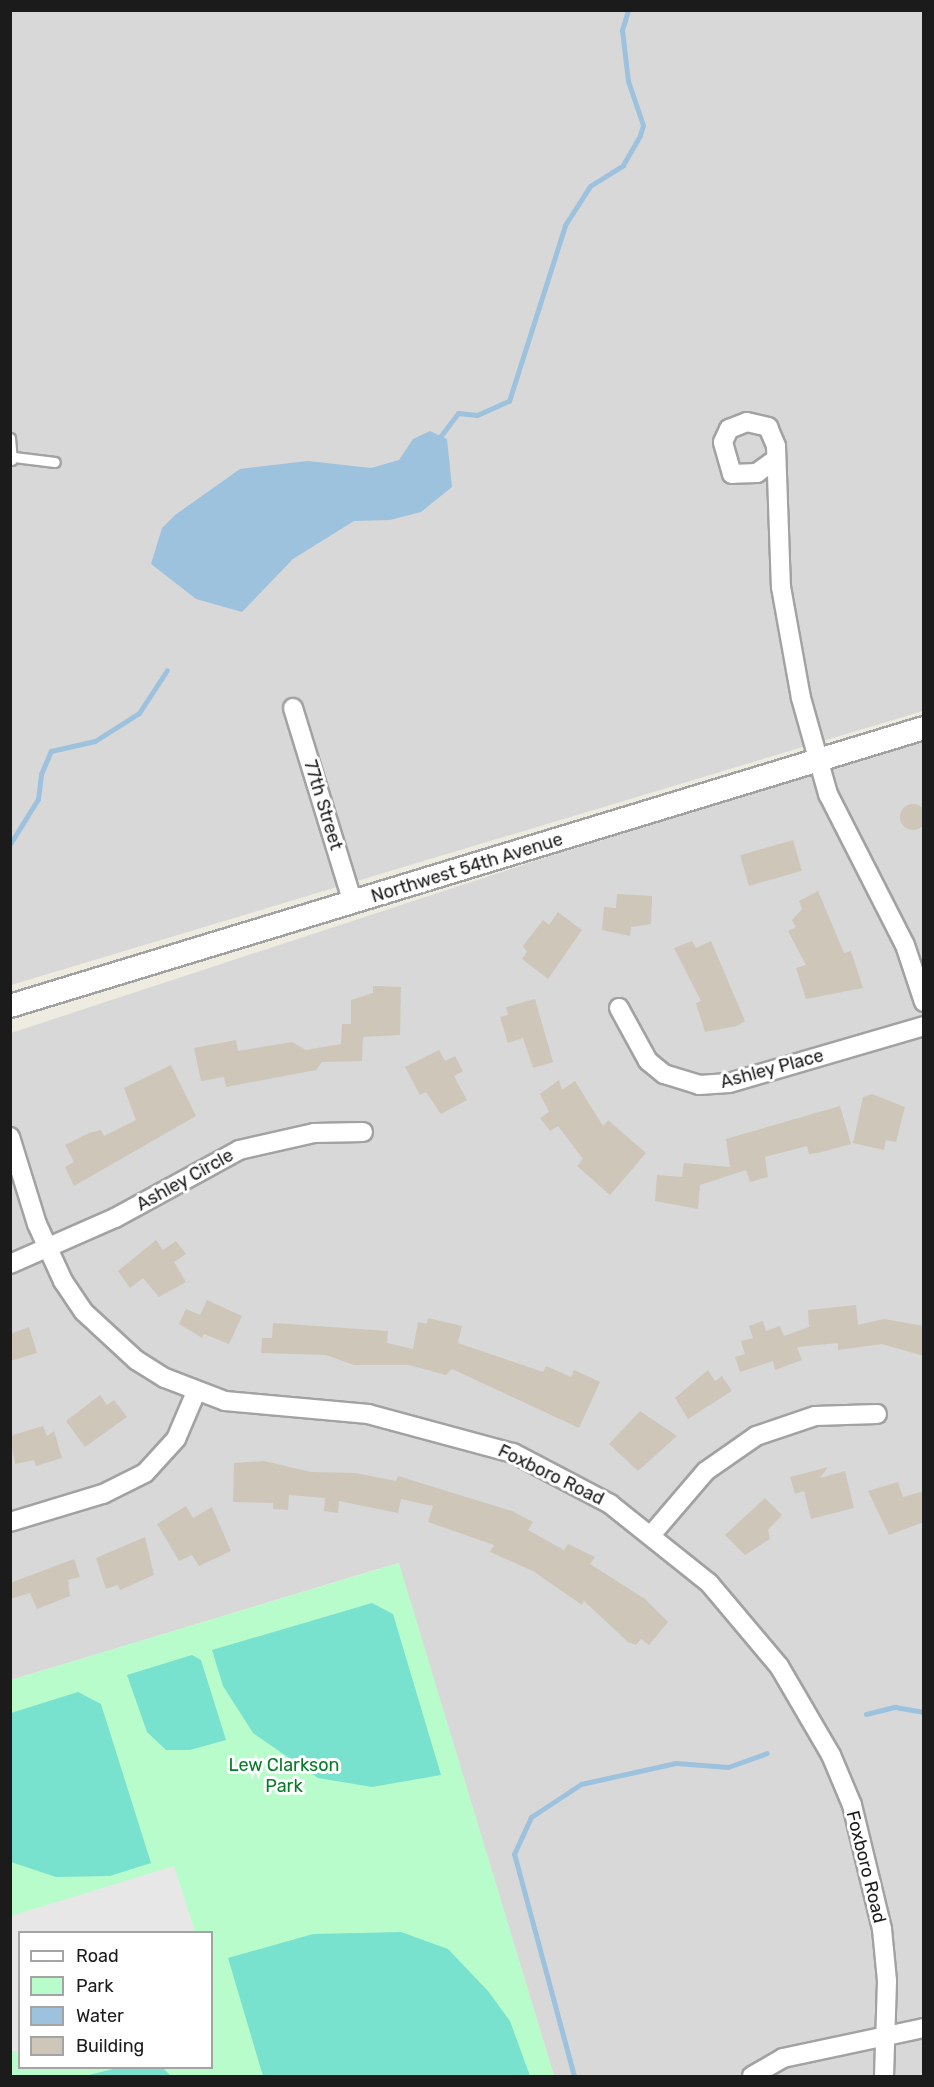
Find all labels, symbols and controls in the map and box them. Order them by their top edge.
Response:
street label: 77th Street [299,757,347,853]
street label: Northwest 54th Avenue [368,828,566,908]
street label: Ashley Place [718,1045,826,1093]
street label: Ashley Circle [133,1144,237,1216]
street label: Foxboro Road [494,1440,608,1510]
park label: Lew Clarkson Park [228,1755,340,1798]
street label: Foxboro Road [842,1808,890,1926]
legend [18,1931,213,2069]
text: Road [76,1945,119,1967]
text: Park [76,1975,113,1997]
text: Water [76,2005,124,2027]
text: Building [76,2035,144,2057]

